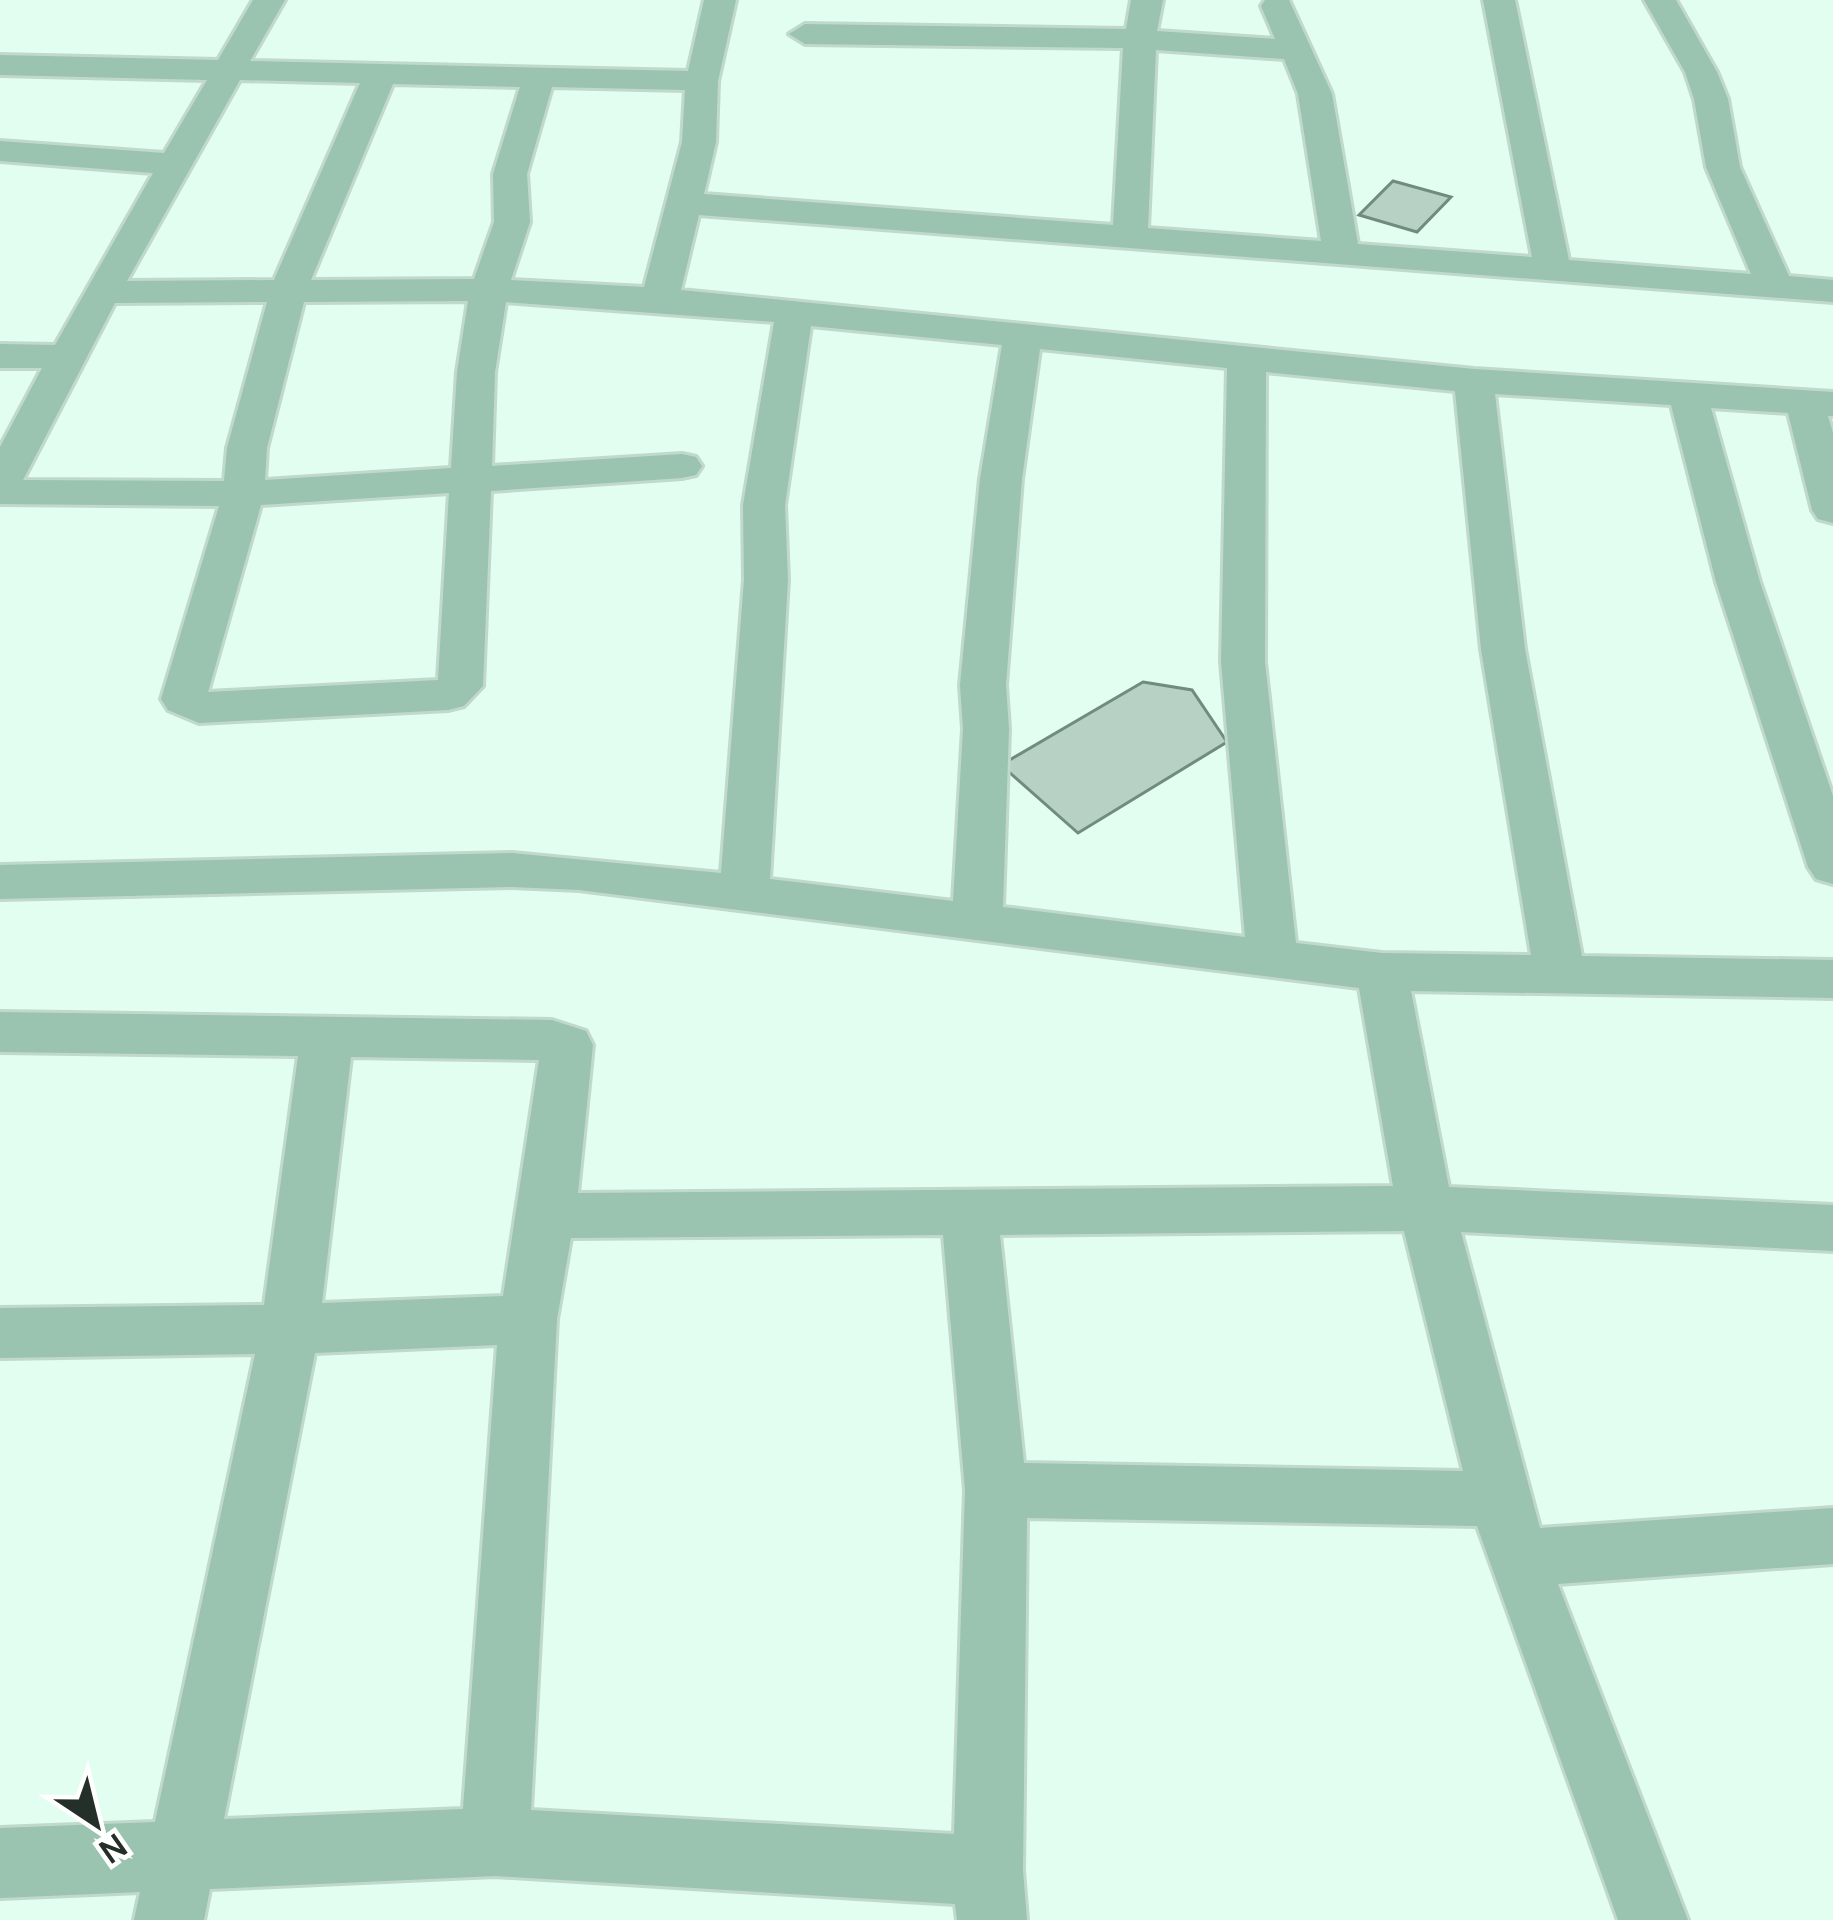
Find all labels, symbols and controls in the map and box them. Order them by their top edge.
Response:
north arrow [36,1764,156,1884]
text: N [91,1824,136,1874]

